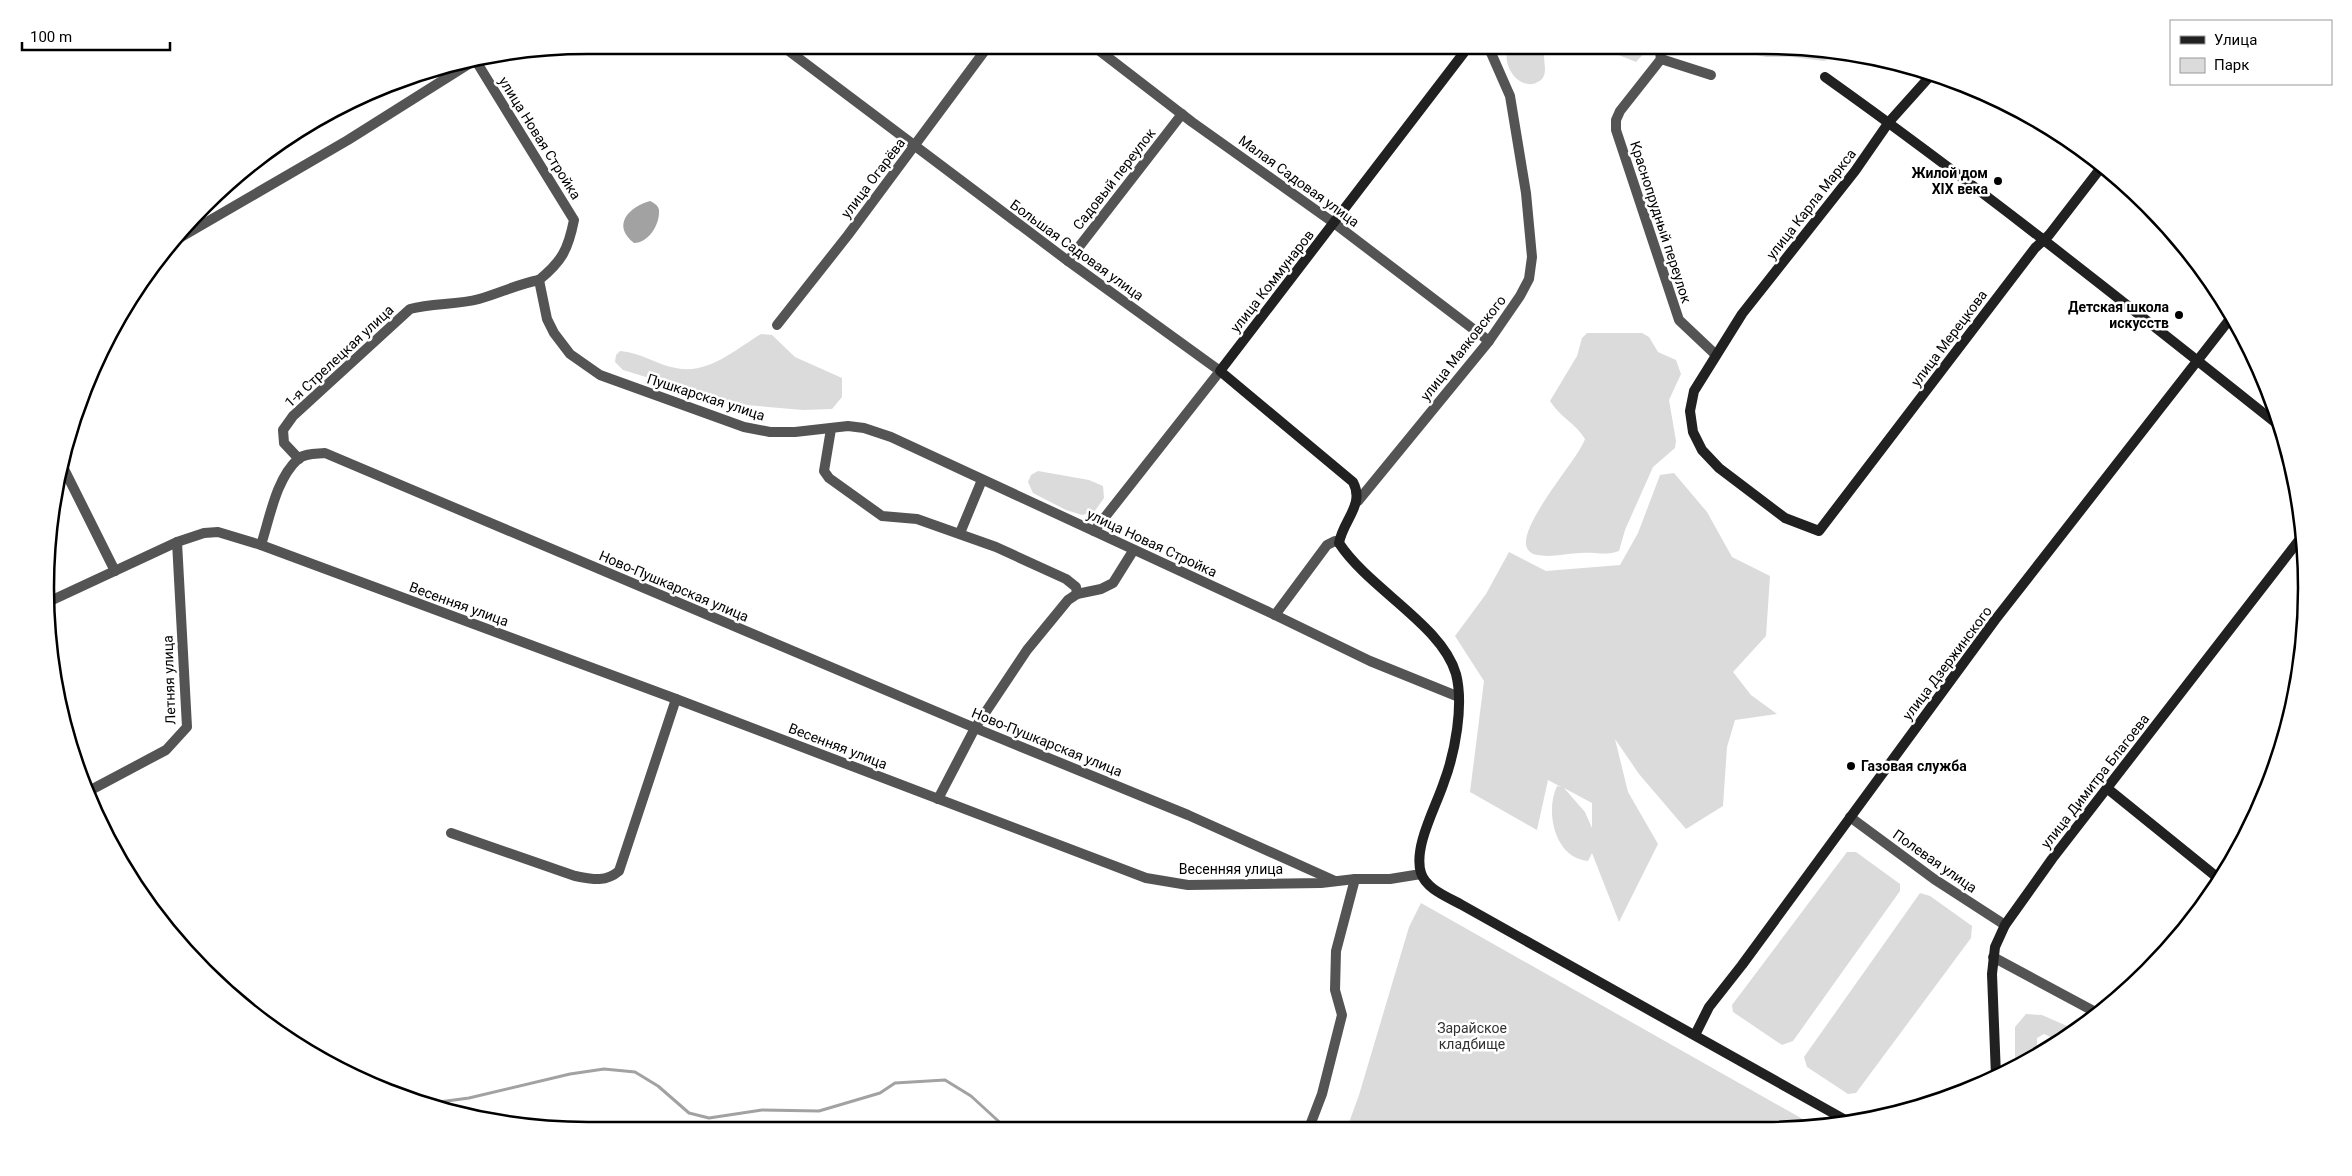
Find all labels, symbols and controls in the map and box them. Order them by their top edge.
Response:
scale bar [22,20,170,52]
legend [2170,20,2332,85]
text: 100 m [30,28,72,46]
text: Улица [2214,31,2257,49]
text: Парк [2214,56,2249,74]
street label: улица Новая Стройка [496,74,584,202]
street label: Садовый переулок [1069,125,1159,233]
street label: Малая Садовая улица [1236,132,1362,230]
street label: улица Огарёва [838,135,908,221]
street label: Краснопрудный переулок [1627,139,1695,305]
street label: улица Карла Маркса [1763,146,1859,262]
place label: Жилой дом XIX века [1911,165,1988,197]
marker: Жилой дом XIX века [1992,175,2004,187]
street label: Большая Садовая улица [1007,196,1147,304]
street label: улица Коммунаров [1227,227,1317,335]
street label: улица Мерецкова [1908,287,1990,389]
street label: улица Маяковского [1417,292,1509,404]
place label: Детская школа искусств [2068,299,2170,331]
street label: 1-я Стрелецкая улица [281,302,397,410]
marker: Детская школа искусств [2173,309,2185,321]
street label: Пушкарская улица [645,370,767,424]
street label: улица Новая Стройка [1084,506,1220,580]
street label: Ново-Пушкарская улица [597,547,751,625]
street label: Весенняя улица [407,579,511,629]
street label: улица Дзержинского [1899,603,1995,723]
street label: Летняя улица [159,635,179,725]
street label: Ново-Пушкарская улица [969,704,1125,780]
street label: улица Димитра Благоева [2038,711,2152,851]
street label: Весенняя улица [786,720,890,772]
place label: Газовая служба [1861,758,1967,774]
marker: Газовая служба [1845,760,1857,772]
street label: Полевая улица [1890,826,1980,896]
street label: Весенняя улица [1179,861,1283,877]
park label: Зарайское кладбище [1437,1020,1507,1052]

